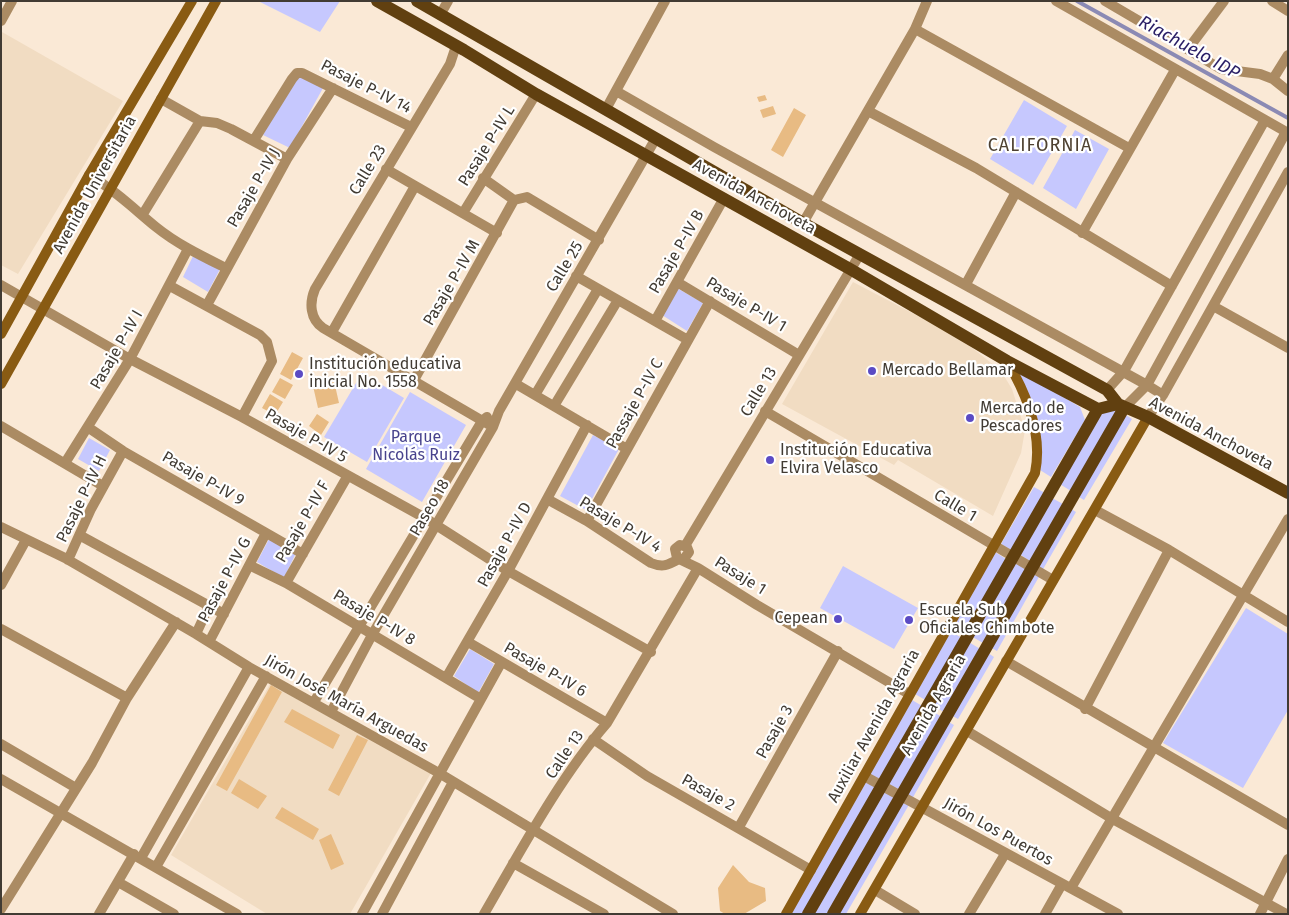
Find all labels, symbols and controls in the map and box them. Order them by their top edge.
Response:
water label: Riachuelo IDP [1135,11,1243,85]
street label: Pasaje P-IV 14 [318,56,414,118]
street label: Pasaje P-IV L [455,102,519,190]
street label: Avenida Universitaria [49,113,141,257]
district label: CALIFORNIA [987,135,1093,157]
street label: Calle 23 [345,141,391,199]
street label: Pasaje P-IV J [224,145,284,231]
street label: Avenida Anchoveta [689,155,819,239]
street label: Pasaje P-IV B [645,207,709,297]
street label: Pasaje P-IV M [420,237,484,329]
street label: Calle 25 [542,238,588,296]
street label: Pasaje P-IV 1 [702,273,790,337]
street label: Pasaje P-IV I [87,307,147,393]
place label: Institución educativa inicial No. 1558 [309,355,461,393]
street label: Passaje P-IV C [602,356,668,452]
place label: Mercado Bellamar [882,361,1013,381]
street label: Calle 13 [737,364,781,420]
marker: Mercado Bellamar [866,365,878,377]
marker: Institución educativa inicial No. 1558 [293,368,305,380]
street label: Avenida Anchoveta [1146,393,1276,475]
place label: Mercado de Pescadores [980,399,1064,437]
street label: Pasaje P-IV 5 [262,405,350,467]
marker: Mercado de Pescadores [964,412,976,424]
park label: Parque Nicolás Ruiz [372,428,460,466]
place label: Institución Educativa Elvira Velasco [780,441,932,479]
street label: Pasaje P-IV 9 [158,448,248,510]
street label: Pasaje P-IV H [53,452,111,546]
marker: Institución Educativa Elvira Velasco [764,454,776,466]
street label: Paseo 18 [406,476,454,540]
street label: Pasaje P-IV F [272,478,334,566]
street label: Calle 1 [930,486,980,526]
street label: Pasaje P-IV 4 [576,493,664,557]
street label: Pasaje P-IV D [474,499,536,591]
street label: Pasaje P-IV G [195,534,255,626]
street label: Pasaje 1 [711,553,769,599]
street label: Pasaje P-IV 8 [329,586,419,650]
place label: Escuela Sub Oficiales Chimbote [919,601,1055,639]
place label: Cepean [774,609,828,629]
marker: Cepean [832,613,844,625]
marker: Escuela Sub Oficiales Chimbote [903,614,915,626]
street label: Pasaje P-IV 6 [500,639,590,701]
street label: Auxiliar Avenida Agraria [824,646,924,806]
street label: Jirón José María Arguedas [261,651,431,757]
street label: Avenida Agraria [897,651,971,759]
street label: Pasaje 3 [752,702,798,762]
street label: Calle 13 [542,727,588,783]
street label: Pasaje 2 [678,771,738,815]
street label: Jirón Los Puertos [940,794,1056,870]

